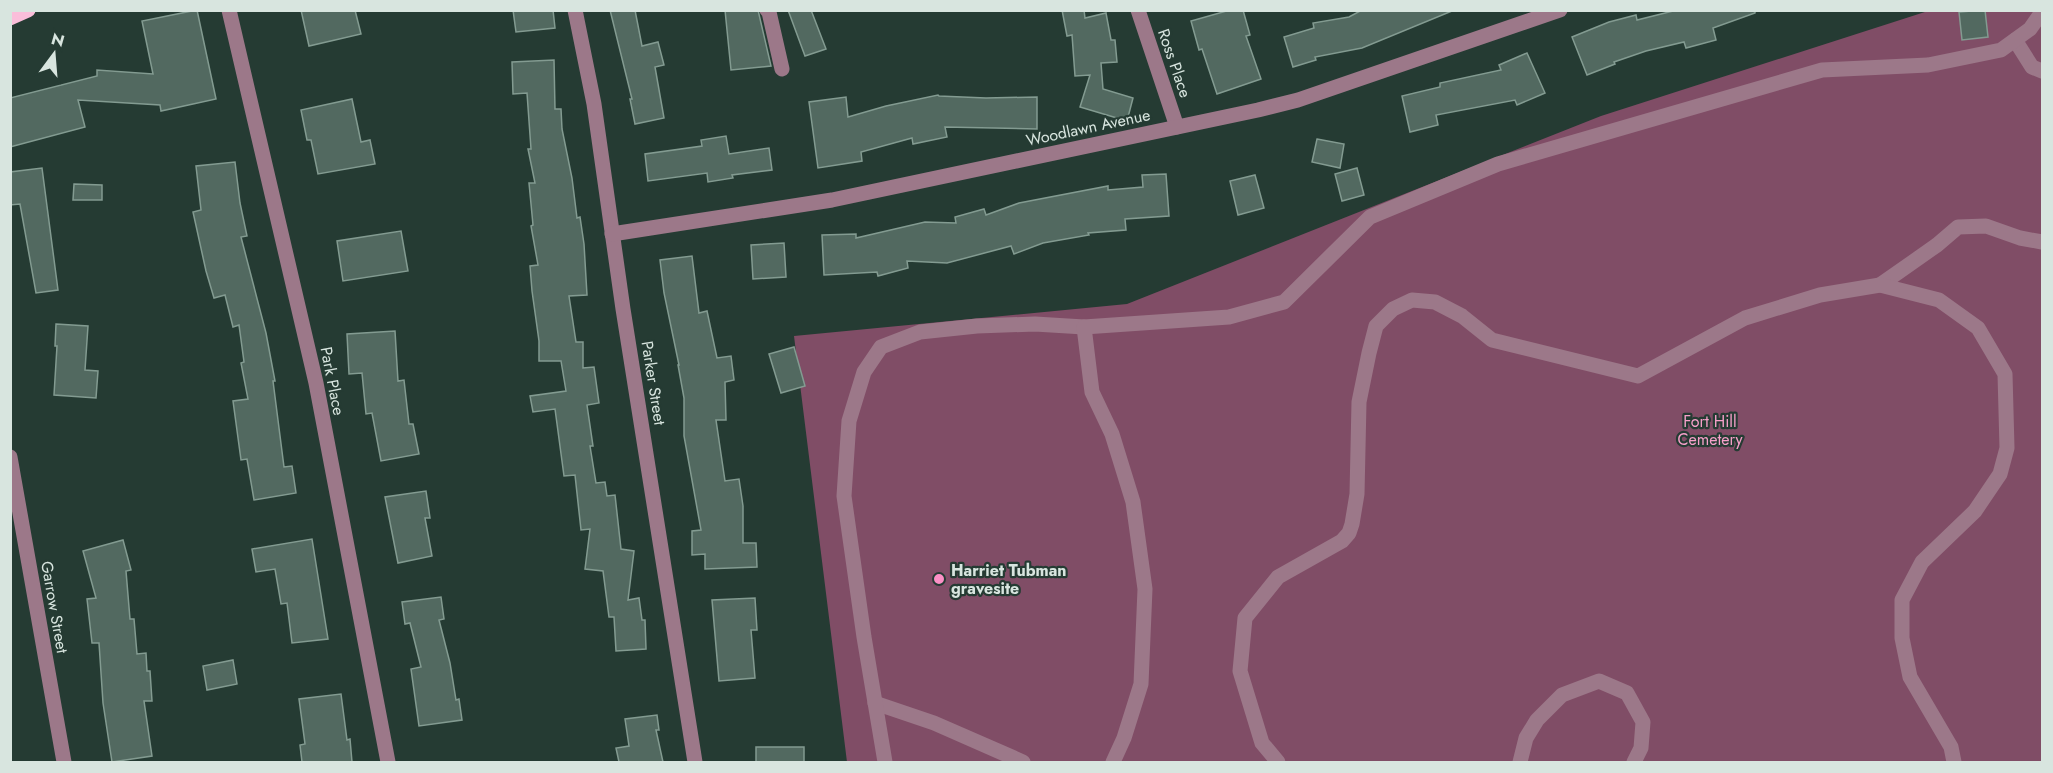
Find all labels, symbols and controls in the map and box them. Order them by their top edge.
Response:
north arrow [24,24,84,84]
street label: Ross Place [1152,26,1197,101]
text: N [49,27,67,53]
street label: Woodlawn Avenue [1024,103,1152,152]
street label: Parker Street [636,339,672,427]
street label: Park Place [315,345,350,417]
park label: Fort Hill Cemetery [1677,410,1743,451]
street label: Garrow Street [35,559,74,655]
place label: Harriet Tubman gravesite [951,559,1067,600]
marker: Harriet Tubman gravesite [932,572,946,586]

